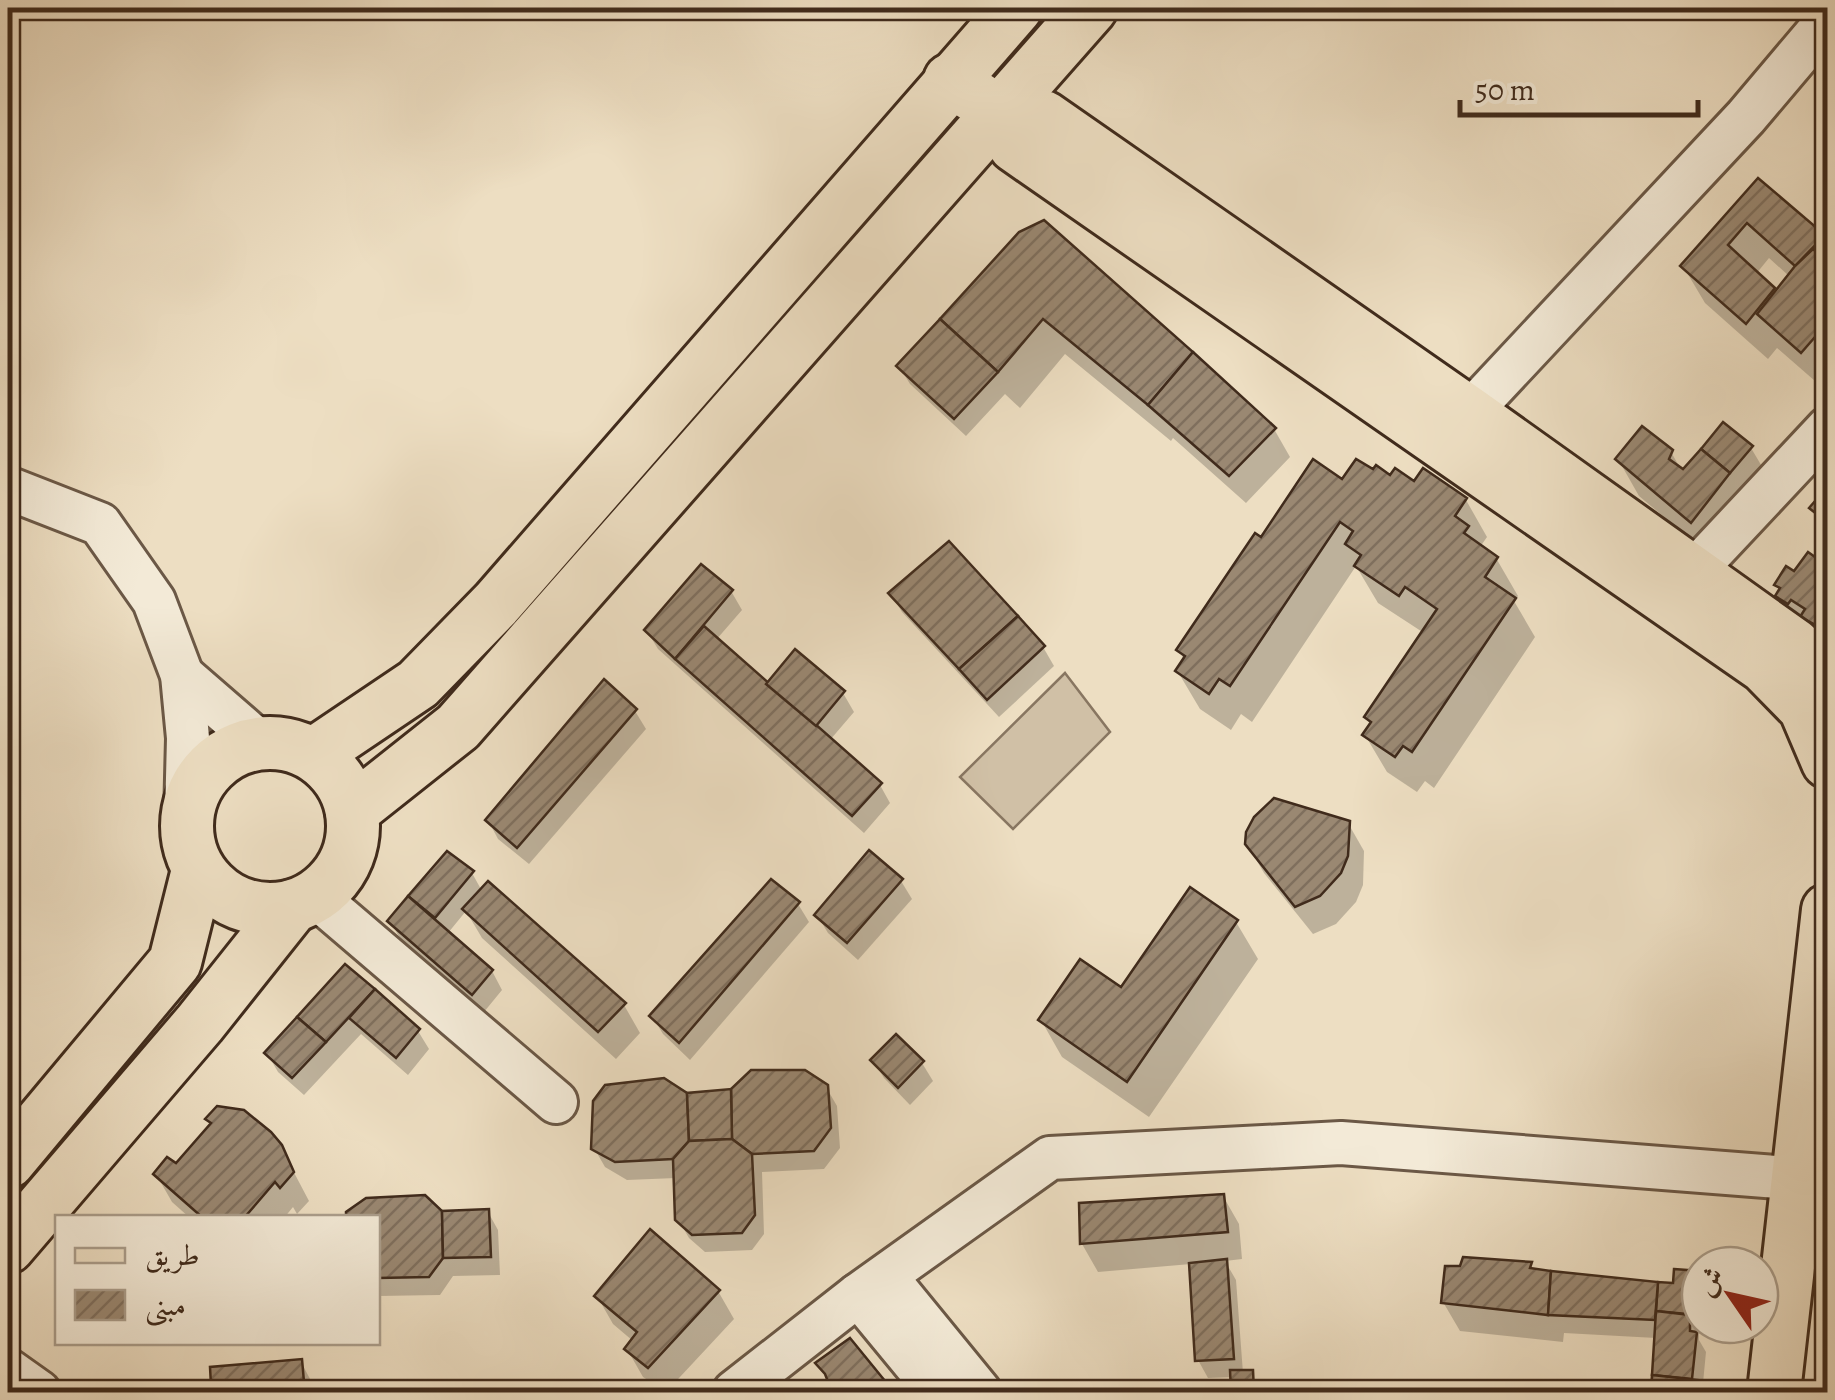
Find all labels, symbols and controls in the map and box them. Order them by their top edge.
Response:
scale bar [1460,55,1698,117]
text: 50 m [1475,70,1535,110]
legend [55,1215,380,1345]
text: طريق [145,1235,200,1275]
north arrow [1680,1245,1780,1345]
text: ش [1687,1259,1734,1304]
text: مبنى [145,1285,186,1327]

